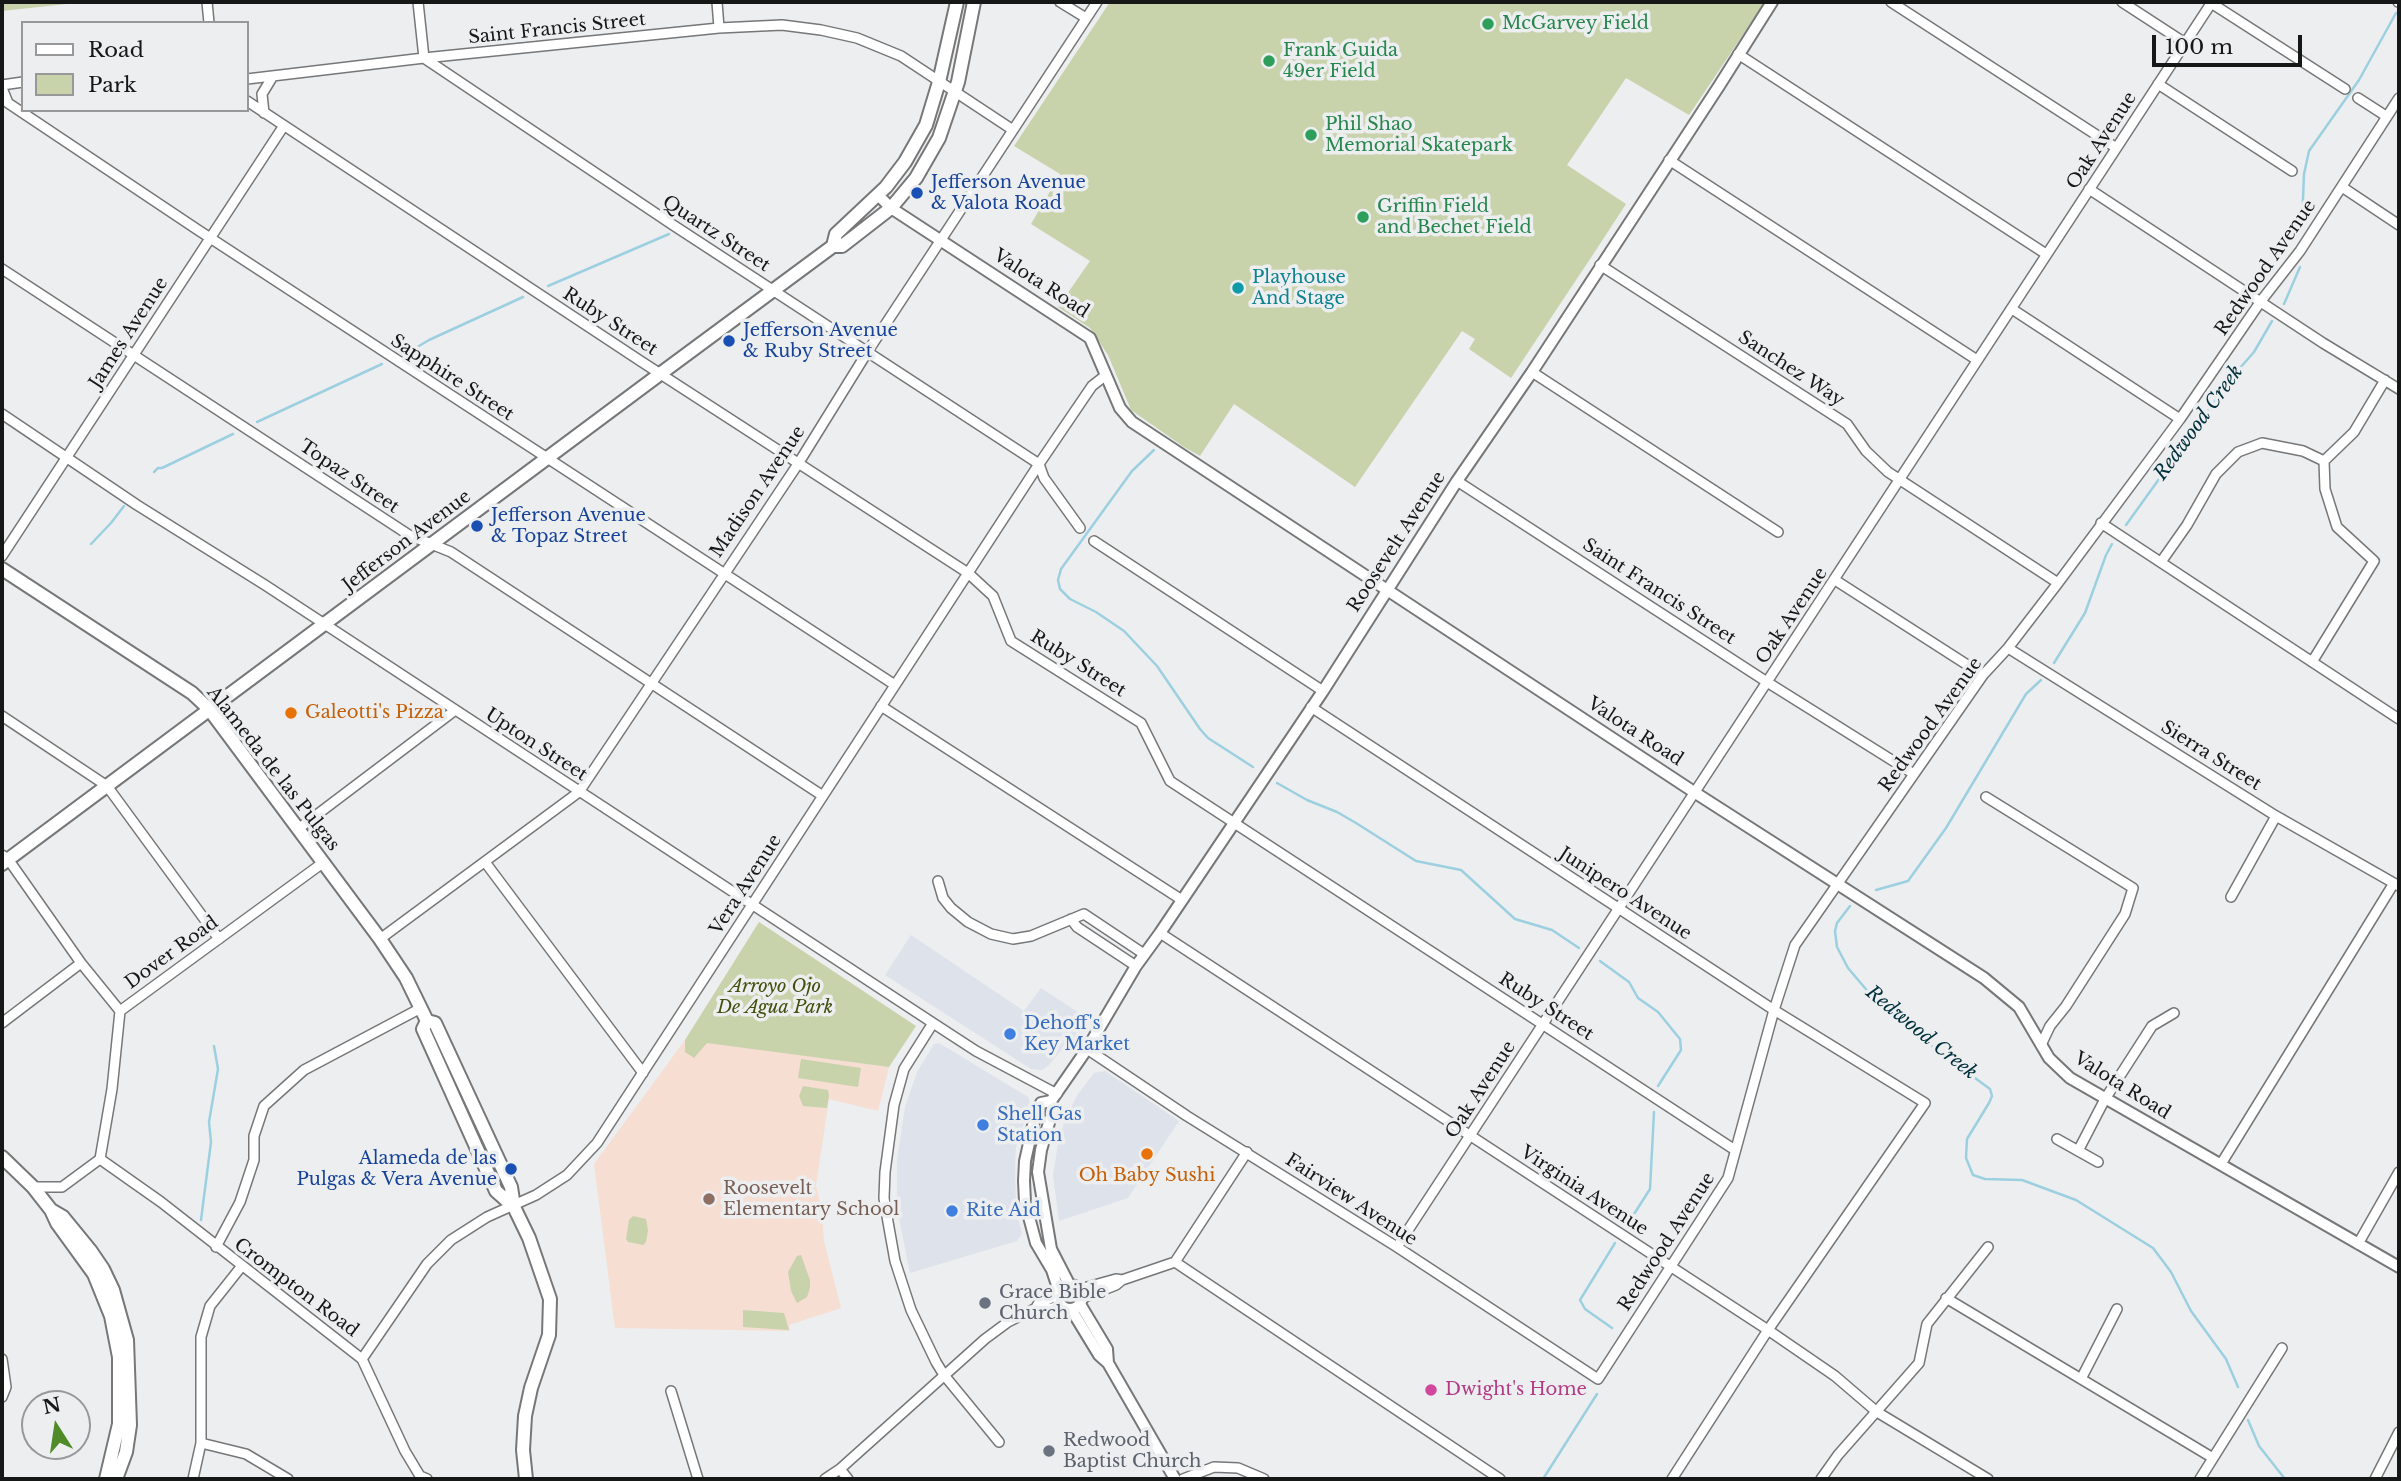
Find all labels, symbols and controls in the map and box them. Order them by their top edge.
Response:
street label: Saint Francis Street [467,9,647,49]
place label: McGarvey Field [1502,13,1649,35]
marker: McGarvey Field [1480,16,1496,32]
legend [21,21,248,112]
scale bar [2156,21,2306,65]
text: 100 m [2165,34,2233,60]
text: Road [88,37,144,63]
place label: Frank Guida 49er Field [1283,40,1398,82]
marker: Frank Guida 49er Field [1261,53,1277,69]
text: Park [88,72,137,98]
street label: Oak Avenue [2063,88,2141,194]
place label: Phil Shao Memorial Skatepark [1325,114,1513,156]
marker: Phil Shao Memorial Skatepark [1303,127,1319,143]
place label: Jefferson Avenue & Valota Road [931,172,1086,214]
marker: Jefferson Avenue & Valota Road [909,185,925,201]
street label: Quartz Street [658,191,774,277]
place label: Griffin Field and Bechet Field [1377,196,1532,238]
street label: Redwood Avenue [2211,196,2321,340]
marker: Griffin Field and Bechet Field [1355,209,1371,225]
street label: Valota Road [989,245,1093,323]
place label: Playhouse And Stage [1252,267,1346,310]
street label: James Avenue [85,273,173,393]
marker: Playhouse And Stage [1230,280,1246,296]
street label: Ruby Street [559,283,661,361]
place label: Jefferson Avenue & Ruby Street [743,320,898,362]
street label: Sanchez Way [1734,327,1848,411]
street label: Sapphire Street [386,330,518,426]
marker: Jefferson Avenue & Ruby Street [721,333,737,349]
water label: Redwood Creek [2150,361,2248,485]
street label: Madison Avenue [706,422,810,562]
street label: Topaz Street [295,436,403,518]
street label: Roosevelt Avenue [1344,468,1450,616]
street label: Jefferson Avenue [339,486,475,596]
place label: Jefferson Avenue & Topaz Street [491,505,646,548]
marker: Jefferson Avenue & Topaz Street [469,518,485,534]
street label: Saint Francis Street [1578,534,1740,650]
street label: Oak Avenue [1752,564,1832,668]
street label: Ruby Street [1026,626,1130,702]
street label: Redwood Avenue [1875,654,1987,796]
street label: Alameda de las Pulgas [202,683,344,855]
street label: Valota Road [1583,693,1687,771]
place label: Galeotti's Pizza [305,702,444,724]
street label: Upton Street [481,704,591,786]
marker: Galeotti's Pizza [283,705,299,721]
street label: Sierra Street [2157,716,2265,796]
street label: Vera Avenue [706,831,786,939]
street label: Junipero Avenue [1555,843,1695,945]
street label: Dover Road [121,912,223,994]
street label: Ruby Street [1495,968,1597,1046]
park label: Arroyo Ojo De Agua Park [717,976,833,1018]
water label: Redwood Creek [1861,981,1981,1085]
place label: Dehoff's Key Market [1024,1013,1130,1056]
marker: Dehoff's Key Market [1002,1026,1018,1042]
street label: Oak Avenue [1442,1037,1520,1143]
street label: Valota Road [2070,1048,2174,1124]
place label: Shell Gas Station [997,1104,1082,1146]
marker: Shell Gas Station [975,1117,991,1133]
street label: Virginia Avenue [1516,1142,1652,1240]
marker: Oh Baby Sushi [1139,1146,1155,1162]
place label: Alameda de las Pulgas & Vera Avenue [296,1148,497,1190]
street label: Fairview Avenue [1281,1149,1421,1251]
marker: Alameda de las Pulgas & Vera Avenue [503,1161,519,1177]
place label: Oh Baby Sushi [1079,1165,1215,1187]
street label: Redwood Avenue [1614,1169,1720,1315]
place label: Roosevelt Elementary School [723,1178,899,1220]
marker: Roosevelt Elementary School [701,1191,717,1207]
place label: Rite Aid [966,1200,1041,1222]
marker: Rite Aid [944,1203,960,1219]
street label: Crompton Road [230,1234,362,1342]
place label: Grace Bible Church [999,1282,1106,1324]
marker: Grace Bible Church [977,1295,993,1311]
place label: Dwight's Home [1445,1379,1587,1401]
marker: Dwight's Home [1423,1382,1439,1398]
north arrow [21,1390,91,1460]
text: N [41,1393,63,1419]
place label: Redwood Baptist Church [1063,1430,1201,1472]
marker: Redwood Baptist Church [1041,1443,1057,1459]

